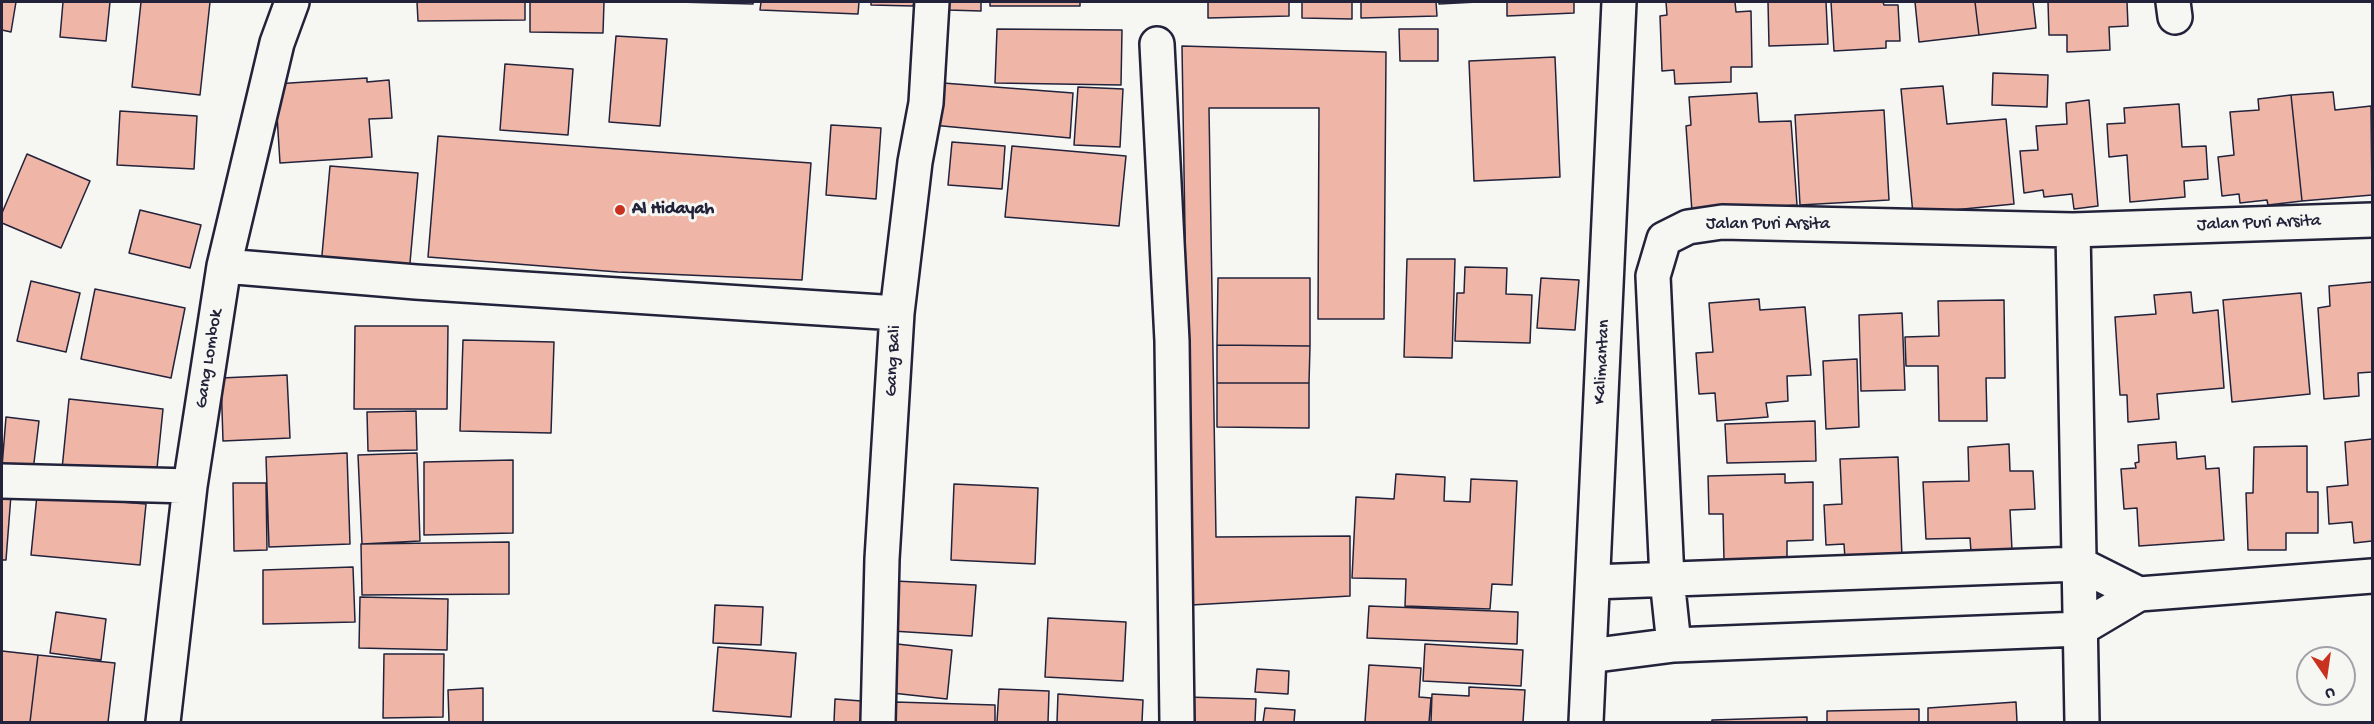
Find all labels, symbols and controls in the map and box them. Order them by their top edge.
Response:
place label: Al Hidayah [632,199,714,221]
marker: Al Hidayah [613,203,627,217]
street label: Jalan Puri Arsita [2197,211,2321,237]
street label: Jalan Puri Arsita [1706,214,1830,236]
street label: Gang Lombok [192,308,228,410]
street label: Kalimantan [1590,319,1616,405]
street label: Gang Bali [881,325,907,397]
north arrow [2296,646,2356,706]
text: U [2323,682,2336,702]

